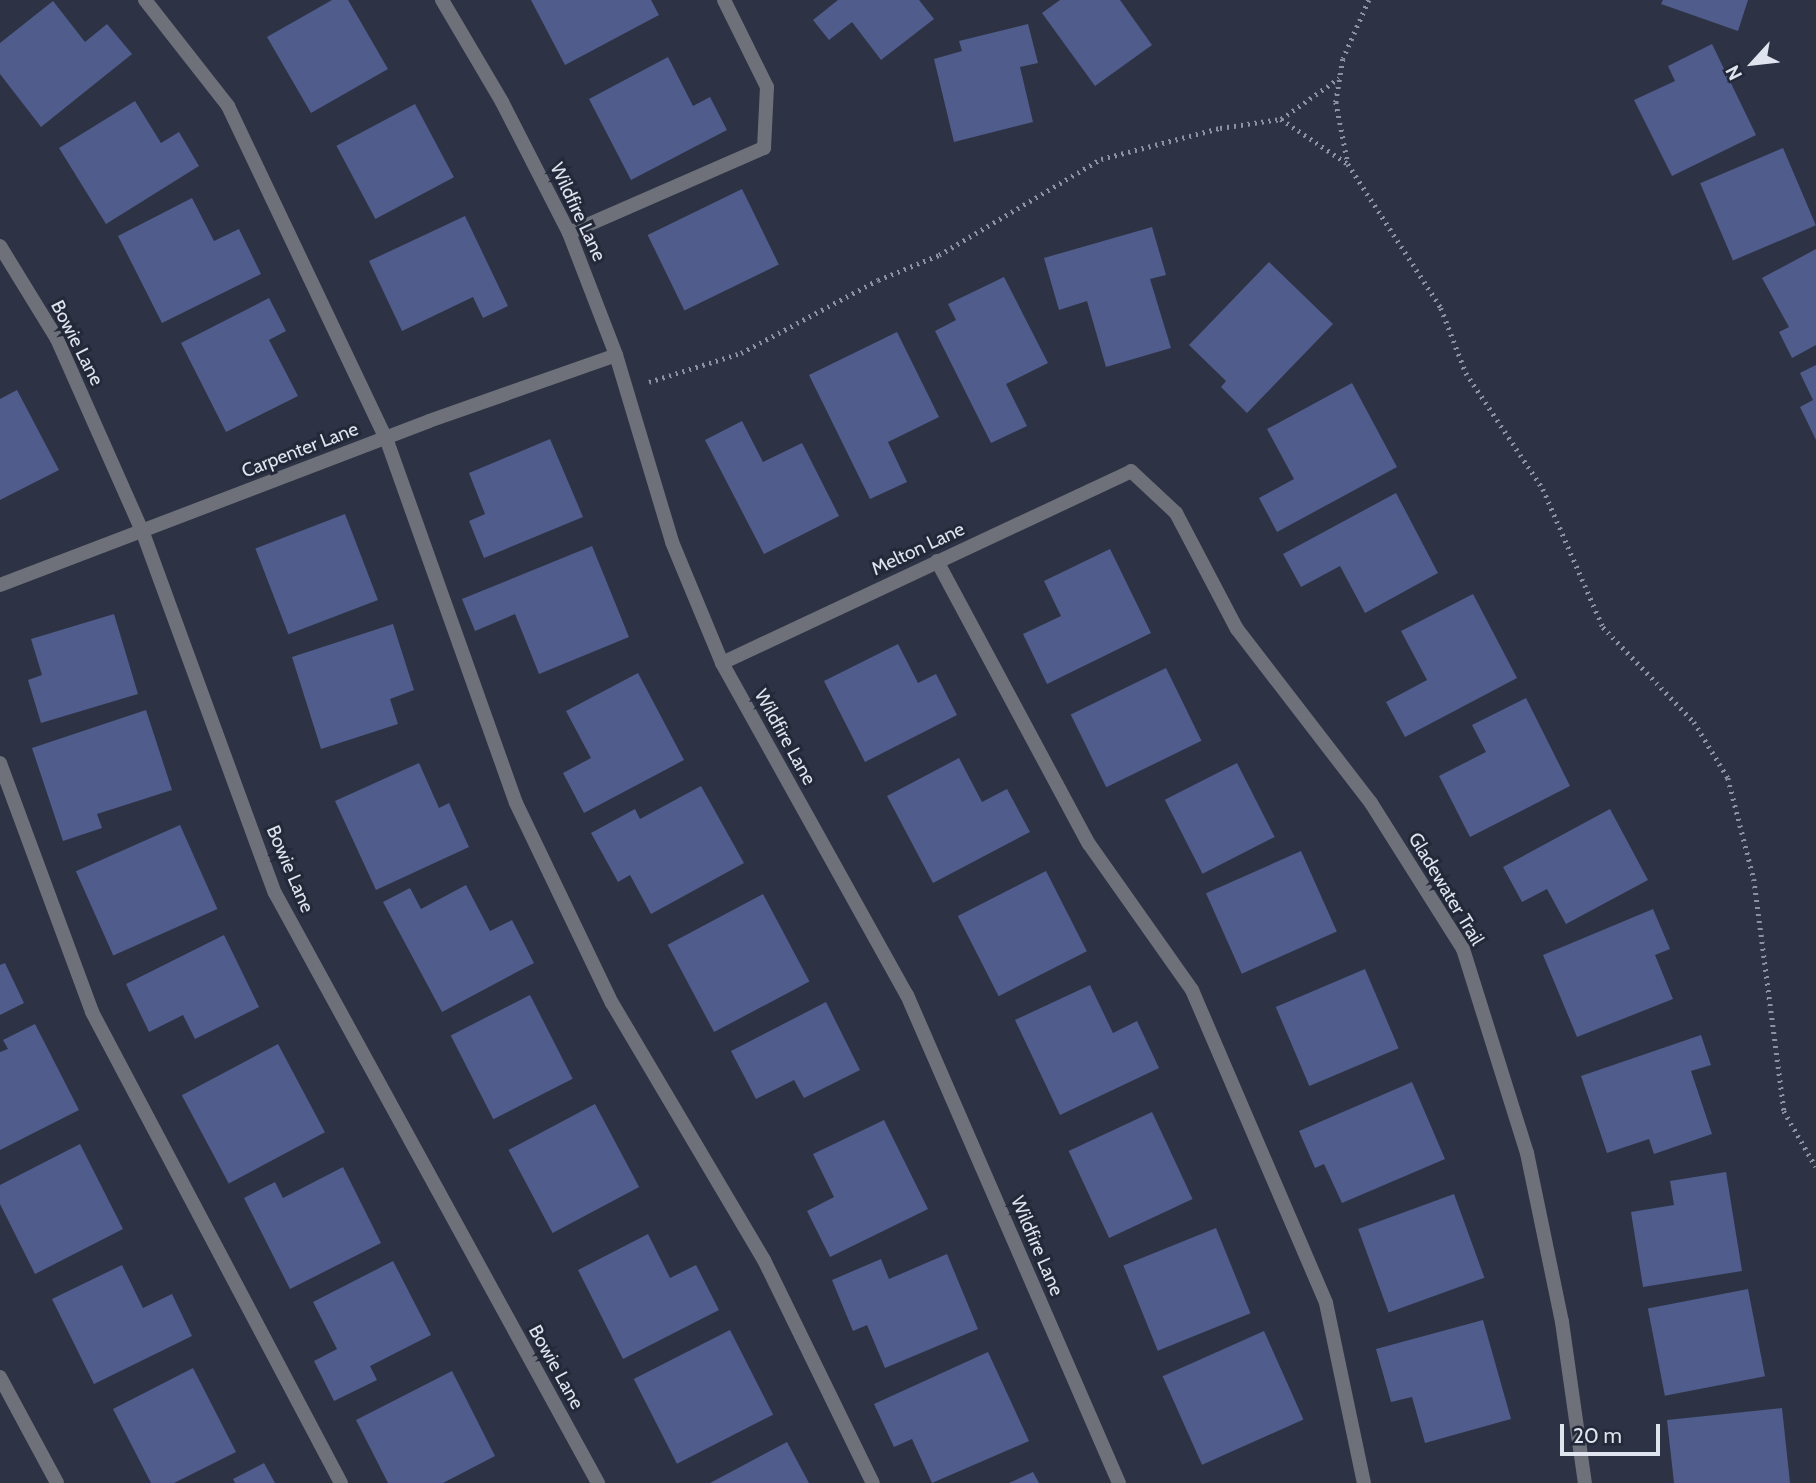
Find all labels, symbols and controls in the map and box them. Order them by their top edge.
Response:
north arrow [1718,28,1788,98]
text: N [1721,62,1747,84]
street label: Wildfire Lane [545,159,611,265]
street label: Bowie Lane [46,297,108,389]
street label: Carpenter Lane [239,417,361,483]
street label: Melton Lane [868,518,968,580]
street label: Wildfire Lane [749,685,821,789]
street label: Bowie Lane [261,822,319,916]
street label: Gladewater Trail [1403,829,1489,949]
street label: Wildfire Lane [1006,1193,1068,1299]
street label: Bowie Lane [524,1321,588,1413]
scale bar [1564,1410,1664,1454]
text: 20 m [1573,1423,1622,1448]

